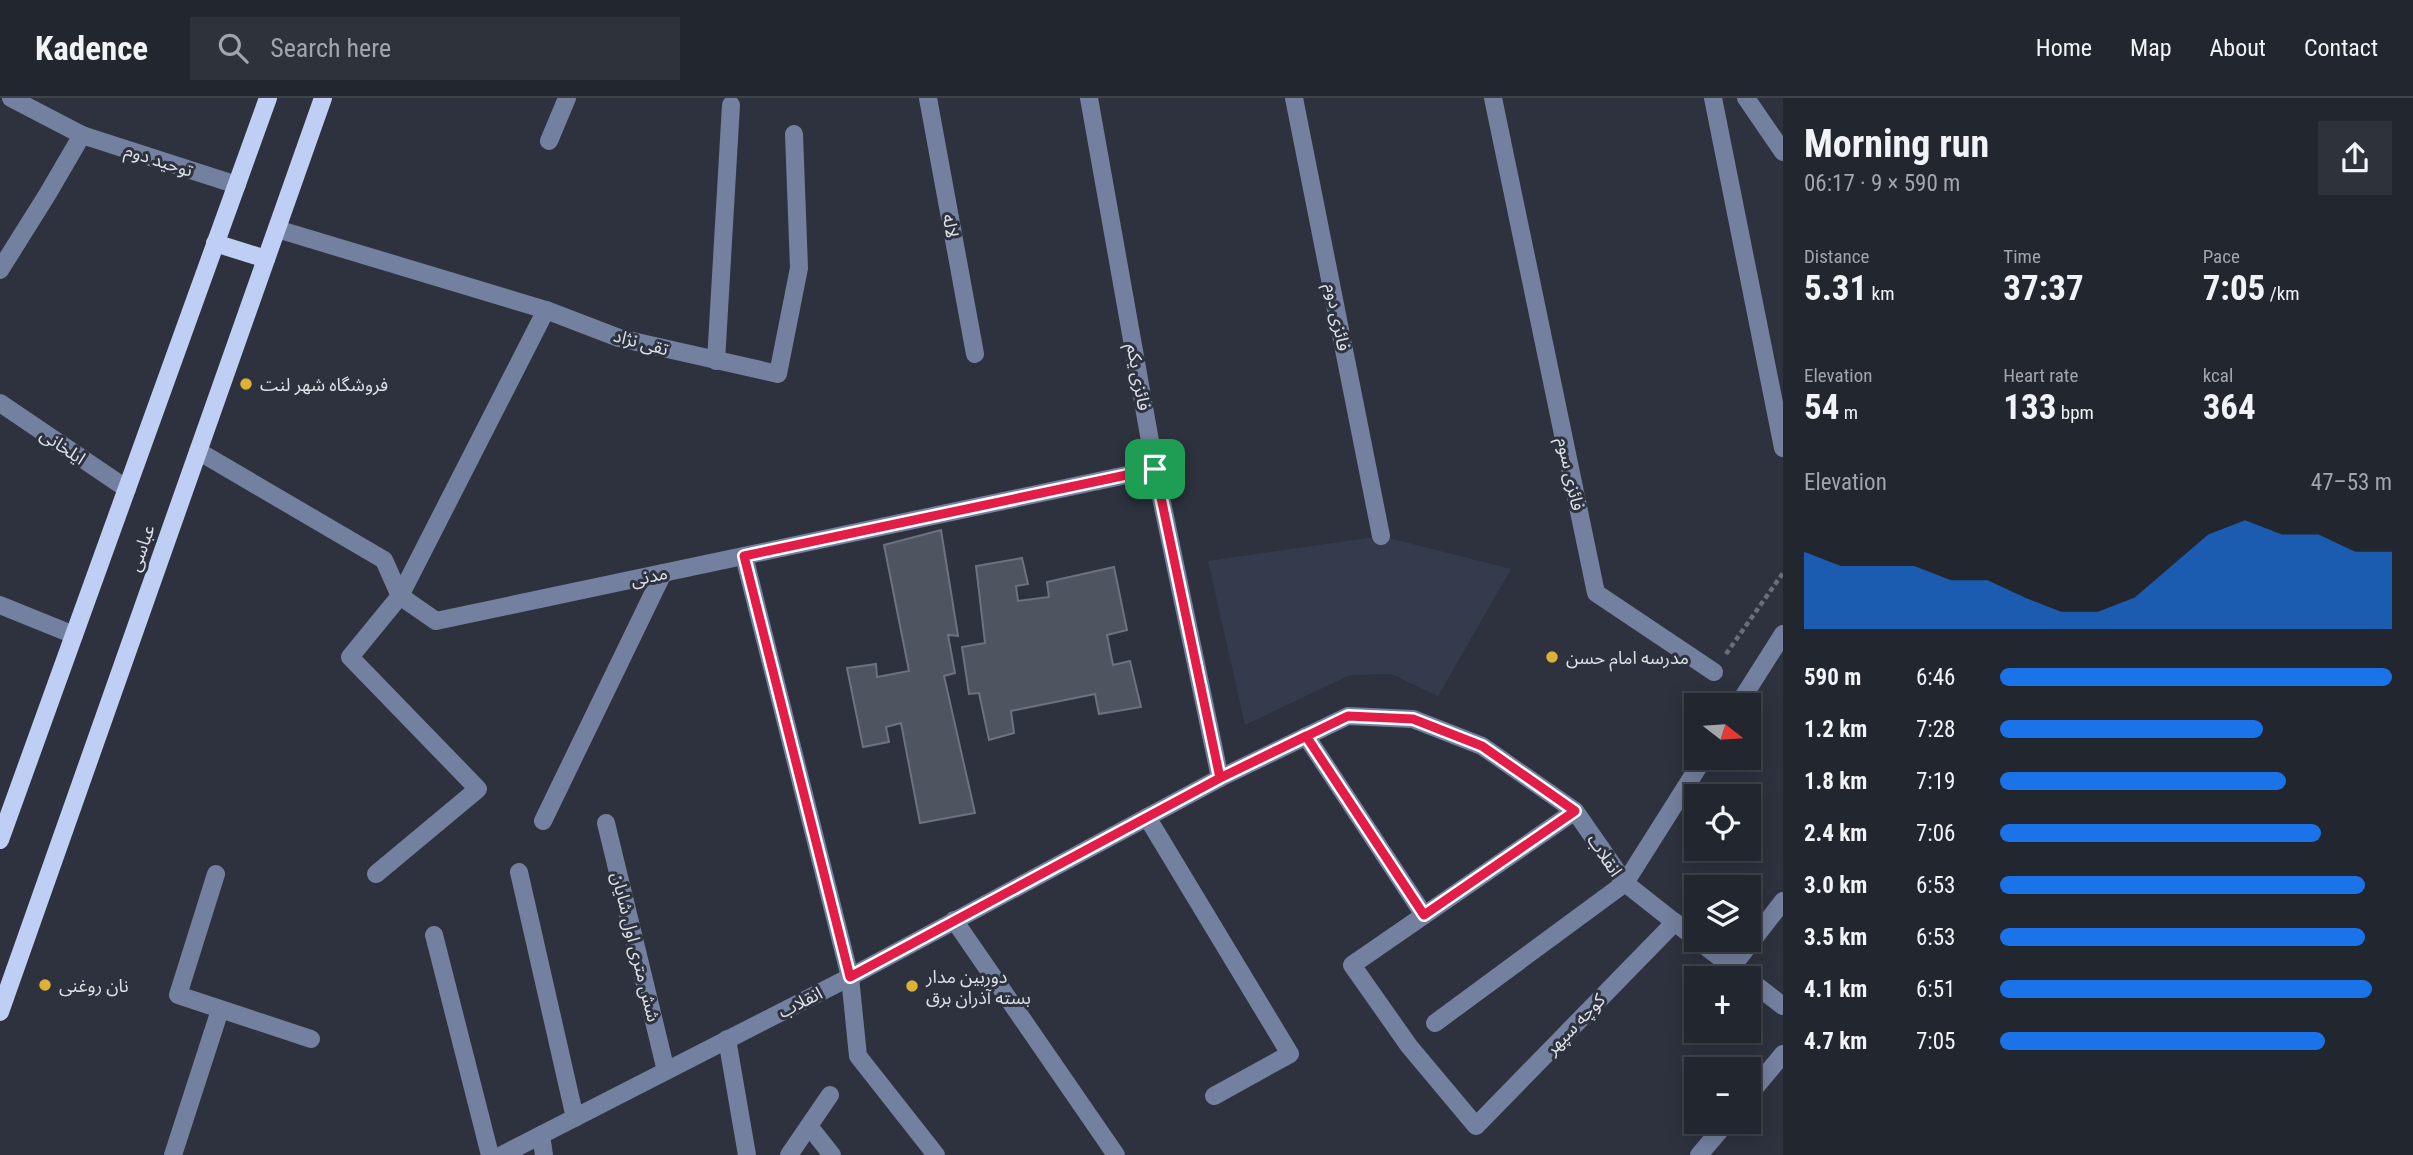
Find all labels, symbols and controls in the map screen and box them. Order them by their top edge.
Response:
search box [190,17,680,80]
text: Kadence [35,29,148,68]
icon: search [214,29,252,67]
text: Search here [270,33,391,63]
text: Home [2036,34,2092,62]
text: Map [2130,34,2172,62]
text: About [2210,34,2266,62]
text: Contact [2304,34,2378,62]
button: share [2318,121,2392,195]
text: Morning run [1804,122,1989,166]
street label: توحید دوم [121,139,196,185]
text: 06:17 · 9 × 590 m [1804,170,1960,197]
street label: لاله [939,212,963,240]
text: Distance [1804,245,1869,268]
text: Time [2003,245,2041,268]
text: Pace [2203,245,2240,268]
text: 5.31 [1804,268,1867,309]
text: 37:37 [2003,268,2084,309]
text: 7:05 [2203,268,2265,309]
street label: فائزی دوم [1317,281,1355,353]
text: km [1867,282,1894,305]
text: /km [2265,282,2300,305]
street label: تقی نژاد [611,325,671,360]
street label: فائزی یکم [1120,342,1155,413]
text: Elevation [1804,364,1872,387]
text: Heart rate [2003,364,2078,387]
text: kcal [2203,364,2233,387]
place label: فروشگاه شهر لنت [260,374,388,396]
marker: فروشگاه شهر لنت [238,376,254,392]
text: 54 [1804,387,1839,428]
text: 133 [2003,387,2056,428]
text: 364 [2203,387,2256,428]
text: m [1839,401,1858,424]
text: bpm [2056,401,2094,424]
street label: ایلخانی [36,423,90,469]
street label: فائزی سوم [1549,435,1589,513]
pin [1125,439,1185,499]
icon: arrive [1136,450,1174,488]
text: Elevation [1804,469,1887,496]
text: 47–53 m [2311,469,2392,496]
street label: عباسى [123,522,160,574]
street label: مدنی [629,562,670,591]
place label: مدرسه امام حسن [1566,647,1689,672]
marker: مدرسه امام حسن [1544,649,1560,665]
text: 590 m [1804,664,1861,691]
text: 6:46 [1916,664,1955,691]
north arrow [1684,693,1760,770]
map controls [1684,693,1761,1134]
text: 1.2 km [1804,716,1867,743]
text: 7:28 [1916,716,1955,743]
text: 1.8 km [1804,768,1867,795]
text: 7:19 [1916,768,1955,795]
button: locate [1684,784,1761,861]
text: 2.4 km [1804,820,1867,847]
text: 7:06 [1916,820,1955,847]
street label: انقلاب [1583,830,1627,880]
street label: شش متری اول شایان [606,870,665,1024]
text: 3.0 km [1804,872,1867,899]
text: 6:53 [1916,872,1955,899]
button: layers [1684,875,1761,952]
text: 3.5 km [1804,924,1867,951]
text: 6:53 [1916,924,1955,951]
place label: دوربین مدار بسته آذران برق [925,966,1031,1009]
button: + [1684,966,1761,1043]
place label: نان روغنی [59,975,129,997]
text: 4.1 km [1804,976,1867,1003]
text: 6:51 [1916,976,1955,1003]
marker: نان روغنی [37,977,53,993]
marker: دوربین مدار بسته آذران برق [904,978,920,994]
street label: انقلاب [774,982,826,1022]
street label: کوچه سپهر [1540,989,1610,1060]
text: 4.7 km [1804,1028,1867,1055]
text: 7:05 [1916,1028,1955,1055]
button: − [1684,1057,1761,1134]

